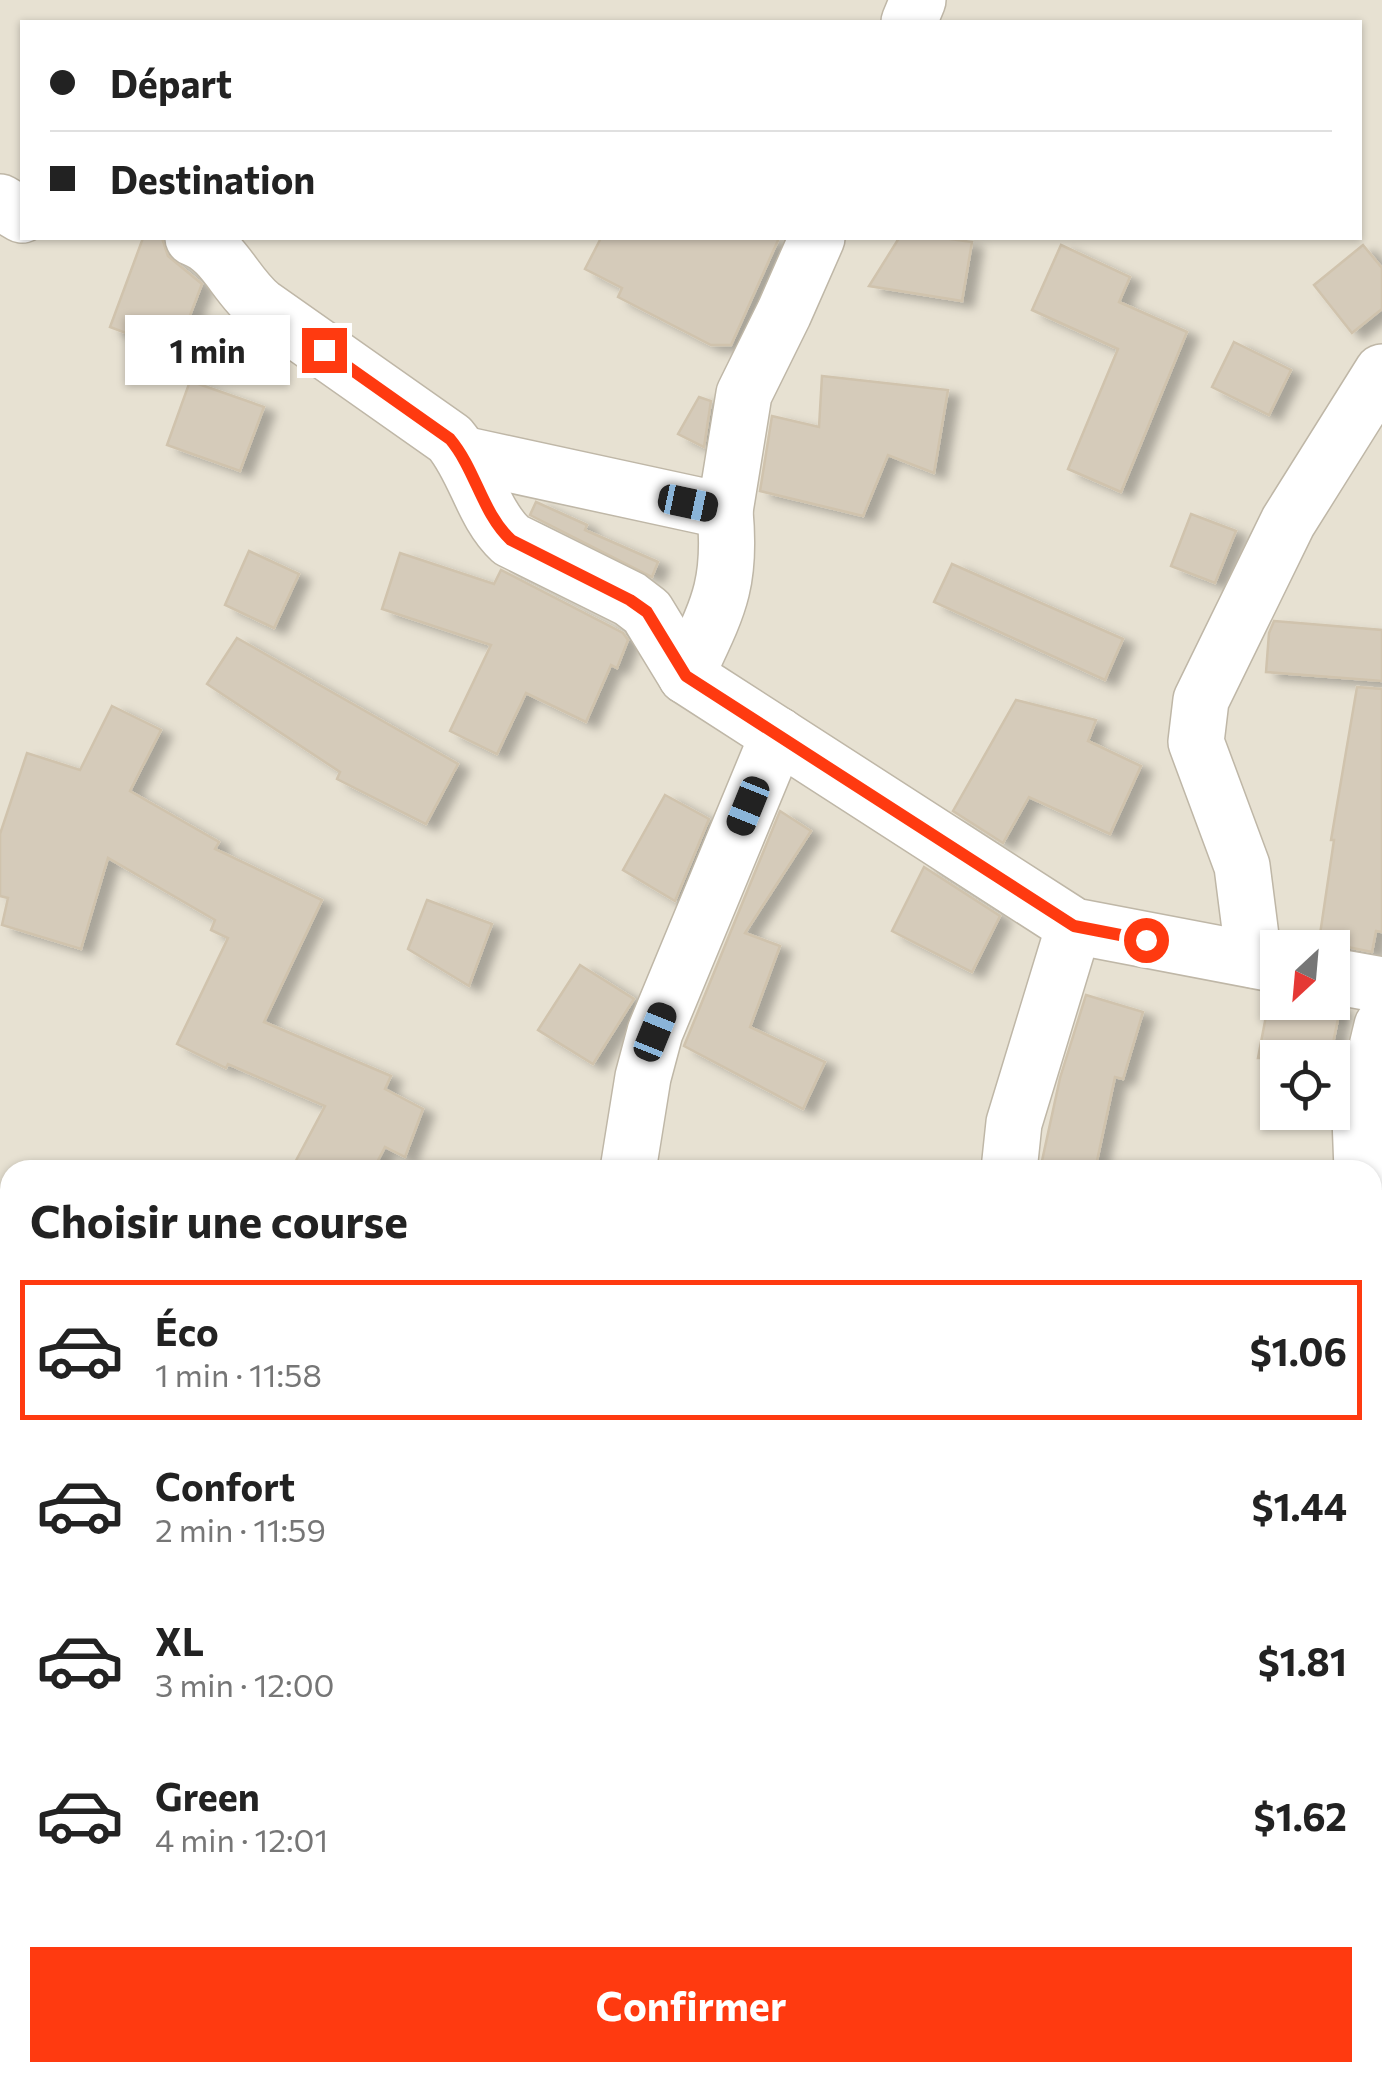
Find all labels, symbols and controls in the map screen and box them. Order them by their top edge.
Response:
text: Départ [110,59,232,106]
text: Destination [110,155,315,202]
callout: 1 min [124,315,289,385]
route end [302,328,347,373]
text: 1 min [170,330,245,370]
car [656,482,720,524]
car [723,773,773,839]
route start [1124,918,1169,963]
north arrow [1260,930,1350,1020]
map controls [1260,930,1350,1130]
car [630,999,680,1065]
button: locate [1260,1040,1350,1130]
text: Choisir une course [30,1192,408,1247]
icon: car [35,1305,125,1395]
text: Éco [155,1307,219,1354]
text: $1.06 [1250,1327,1347,1374]
text: 1 min · 11:58 [155,1354,322,1394]
icon: car [35,1460,125,1550]
text: Confort [155,1462,295,1509]
text: $1.44 [1252,1482,1347,1529]
text: 2 min · 11:59 [155,1509,326,1549]
icon: car [35,1615,125,1705]
text: XL [155,1617,204,1664]
text: $1.81 [1258,1637,1347,1684]
text: 3 min · 12:00 [155,1664,334,1704]
icon: car [35,1770,125,1860]
text: Green [155,1772,260,1819]
text: $1.62 [1254,1792,1347,1839]
text: 4 min · 12:01 [155,1819,328,1859]
button: Confirmer [30,1947,1352,2062]

